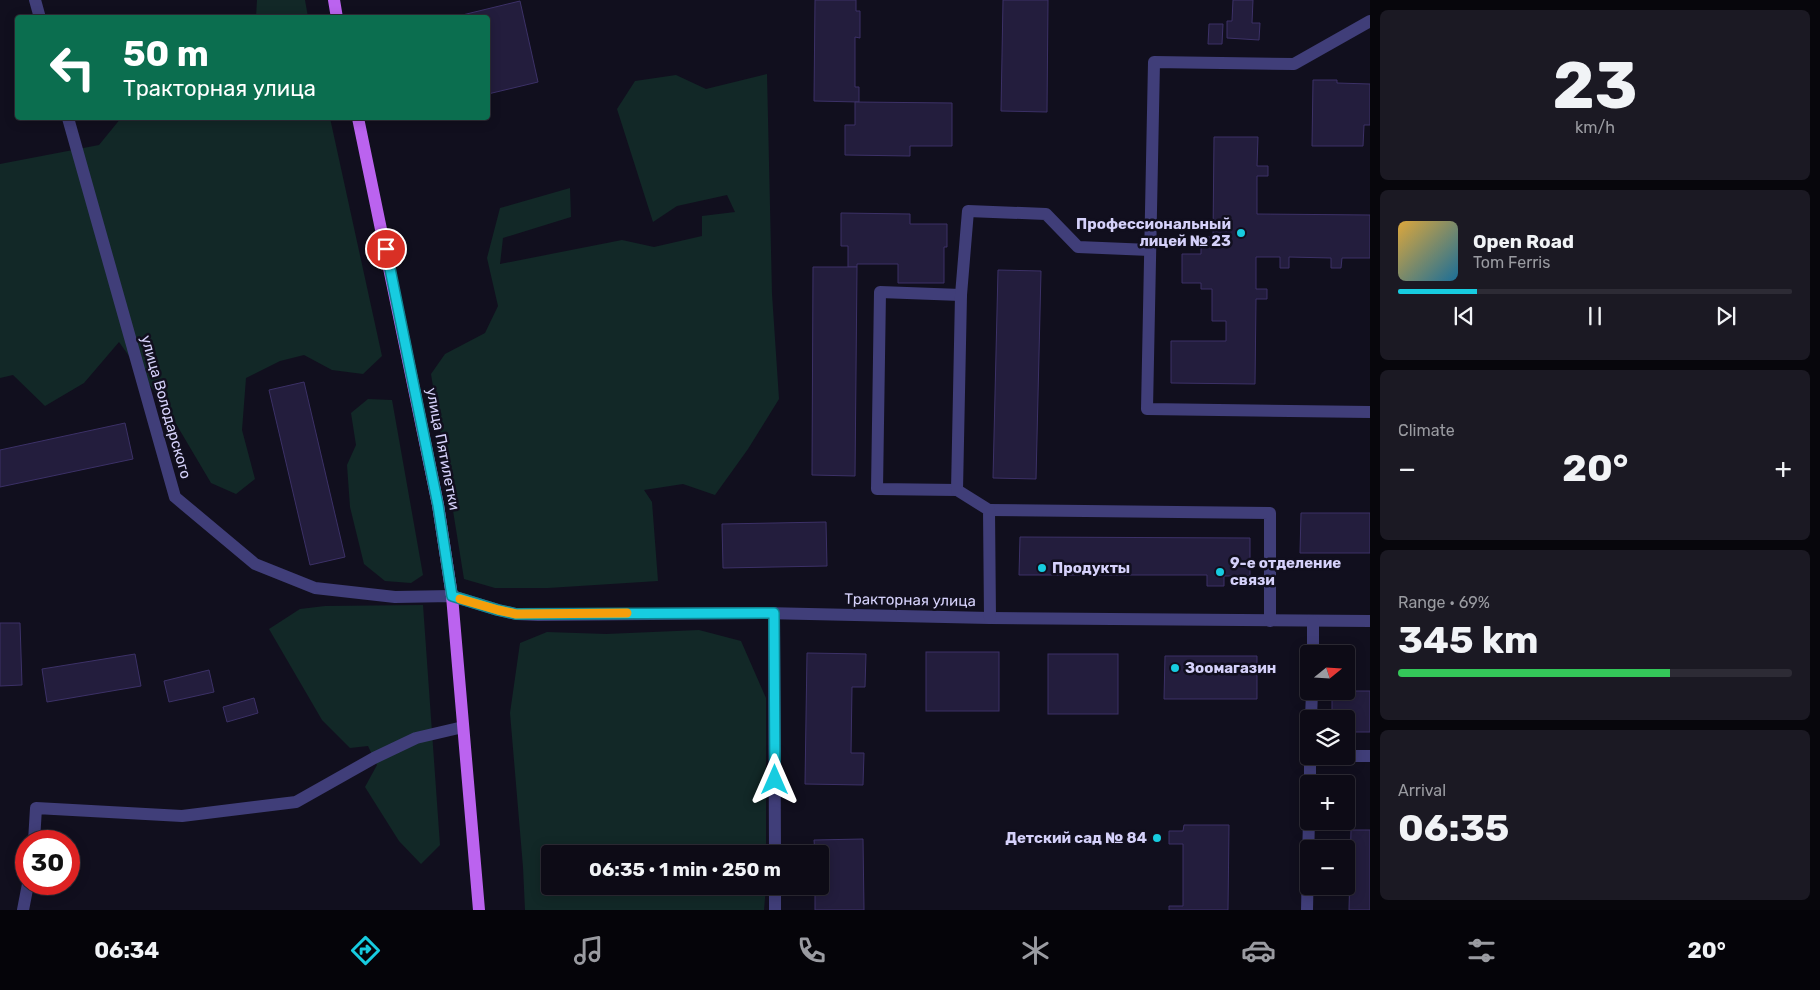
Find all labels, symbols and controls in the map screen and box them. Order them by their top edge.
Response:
text: 50 m [123,33,209,75]
icon: left [40,35,105,100]
text: 23 [1552,47,1638,124]
text: Тракторная улица [123,75,316,102]
text: km/h [1575,118,1615,137]
place label: Профессиональный лицей № 23 [1076,215,1231,250]
marker: Профессиональный лицей № 23 [1235,227,1247,239]
pin [365,228,407,270]
text: Open Road [1473,230,1574,253]
icon: arrive [372,235,400,263]
text: Tom Ferris [1473,253,1550,272]
icon: previous [1450,302,1478,330]
icon: pause [1581,302,1609,330]
icon: next [1712,302,1740,330]
street label: улица Володарского [137,333,195,481]
street label: улица Пятилетки [422,386,464,512]
text: Climate [1398,421,1455,440]
text: 20° [1562,445,1628,491]
text: − [1398,452,1416,485]
text: + [1775,452,1792,485]
place label: 9-е отделение связи [1230,554,1341,589]
place label: Продукты [1052,559,1130,577]
marker: Продукты [1036,562,1048,574]
marker: 9-е отделение связи [1214,566,1226,578]
street label: Тракторная улица [844,590,976,610]
text: Range · 69% [1398,593,1490,612]
text: 345 km [1398,617,1539,663]
north arrow [1300,645,1355,700]
map controls [1300,645,1355,895]
place label: Зоомагазин [1185,659,1276,677]
marker: Зоомагазин [1169,662,1181,674]
button: layers [1300,710,1355,765]
position arrow [748,753,800,805]
button: + [1300,775,1355,830]
text: Arrival [1398,781,1446,800]
text: 06:35 [1398,805,1509,851]
place label: Детский сад № 84 [1005,829,1147,847]
speed limit sign: 30 [15,830,80,895]
marker: Детский сад № 84 [1151,832,1163,844]
button: − [1300,840,1355,895]
text: 06:35 · 1 min · 250 m [589,858,781,881]
icon: directions [348,933,383,968]
icon: music [571,933,606,968]
icon: phone [794,933,829,968]
icon: climate [1018,933,1053,968]
icon: car [1241,933,1276,968]
icon: filters [1464,933,1499,968]
text: 06:34 [94,937,159,964]
text: 20° [1687,937,1726,964]

